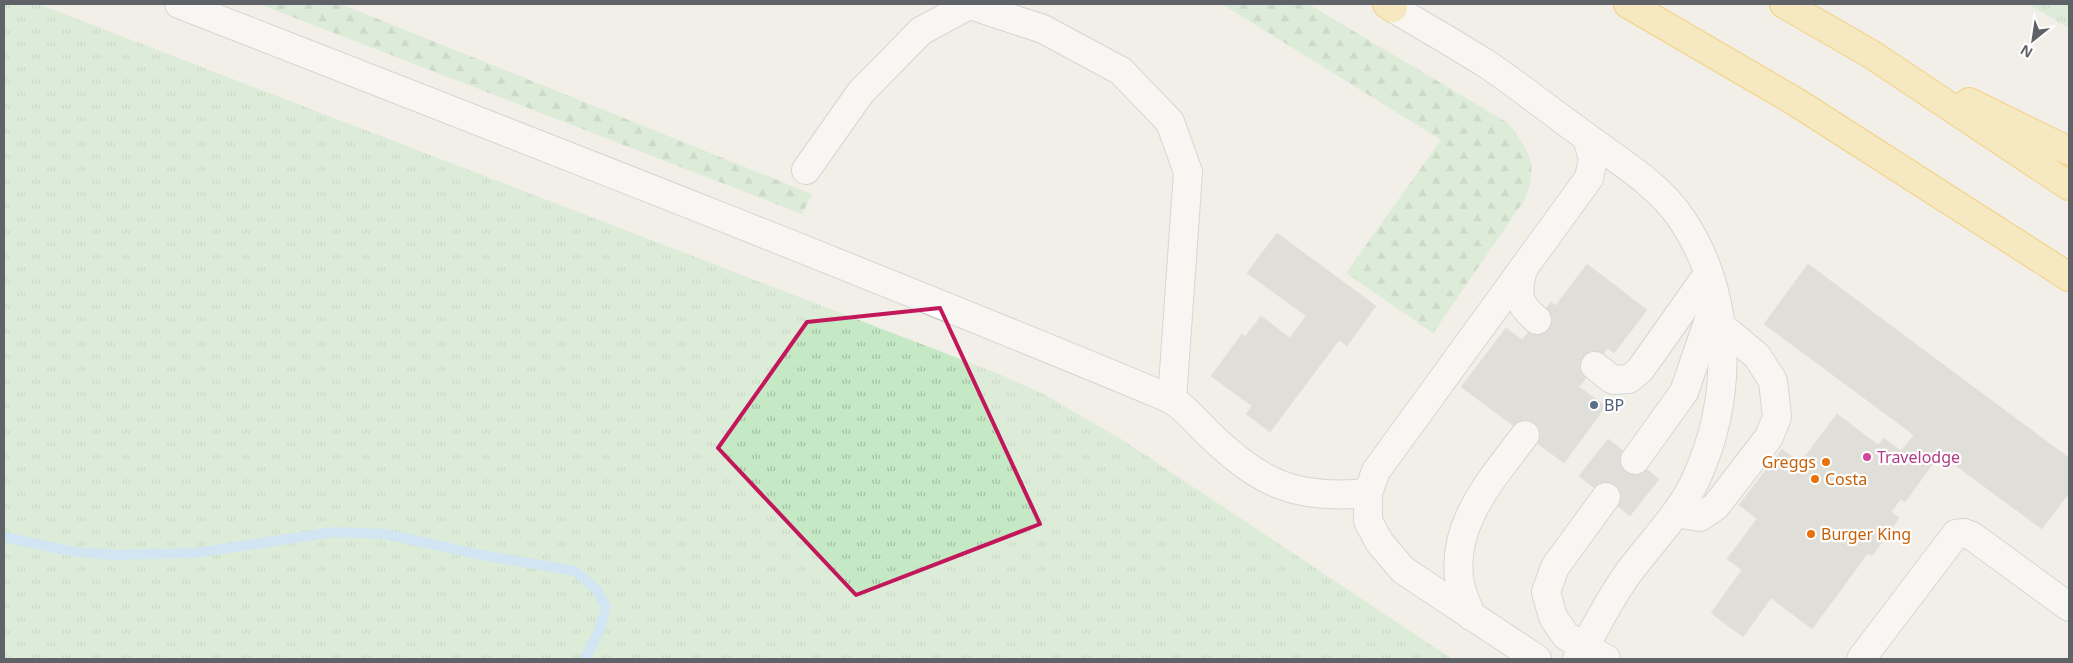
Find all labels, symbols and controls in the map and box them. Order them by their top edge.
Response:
north arrow [2008,15,2058,65]
text: N [2017,41,2036,63]
place label: BP [1604,394,1624,416]
marker: BP [1588,399,1600,411]
place label: Travelodge [1877,446,1960,468]
place label: Greggs [1762,451,1816,473]
marker: Travelodge [1861,451,1873,463]
marker: Greggs [1820,456,1832,468]
place label: Costa [1825,468,1867,490]
marker: Costa [1809,473,1821,485]
place label: Burger King [1821,523,1911,545]
marker: Burger King [1805,528,1817,540]

